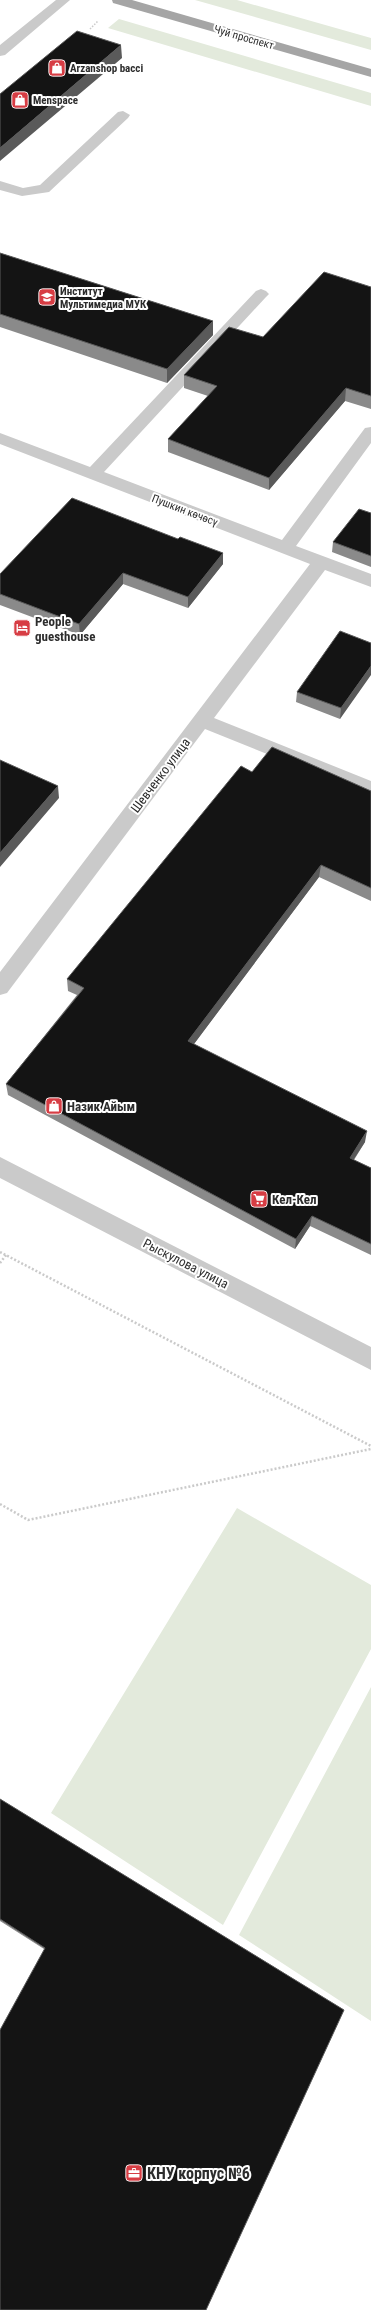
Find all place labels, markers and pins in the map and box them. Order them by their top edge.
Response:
shop icon: Arzanshop bacci [47,58,67,78]
place label: Arzanshop bacci [70,62,143,75]
shop icon: Menspace [10,90,30,110]
place label: Menspace [33,94,78,107]
place label: Институт Мультимедиа МУК [60,285,147,311]
school or university icon: Институт Мультимедиа МУК [37,287,57,307]
place label: People guesthouse [35,614,95,644]
hotel icon: People guesthouse [12,618,32,638]
shop icon: Назик Айым [44,1096,64,1116]
place label: Назик Айым [67,1099,135,1114]
supermarket icon: Кел-Кел [249,1189,269,1209]
place label: Кел-Кел [272,1192,316,1207]
office icon: КНУ корпус №6 [124,2163,144,2183]
place label: КНУ корпус №6 [147,2164,250,2183]

